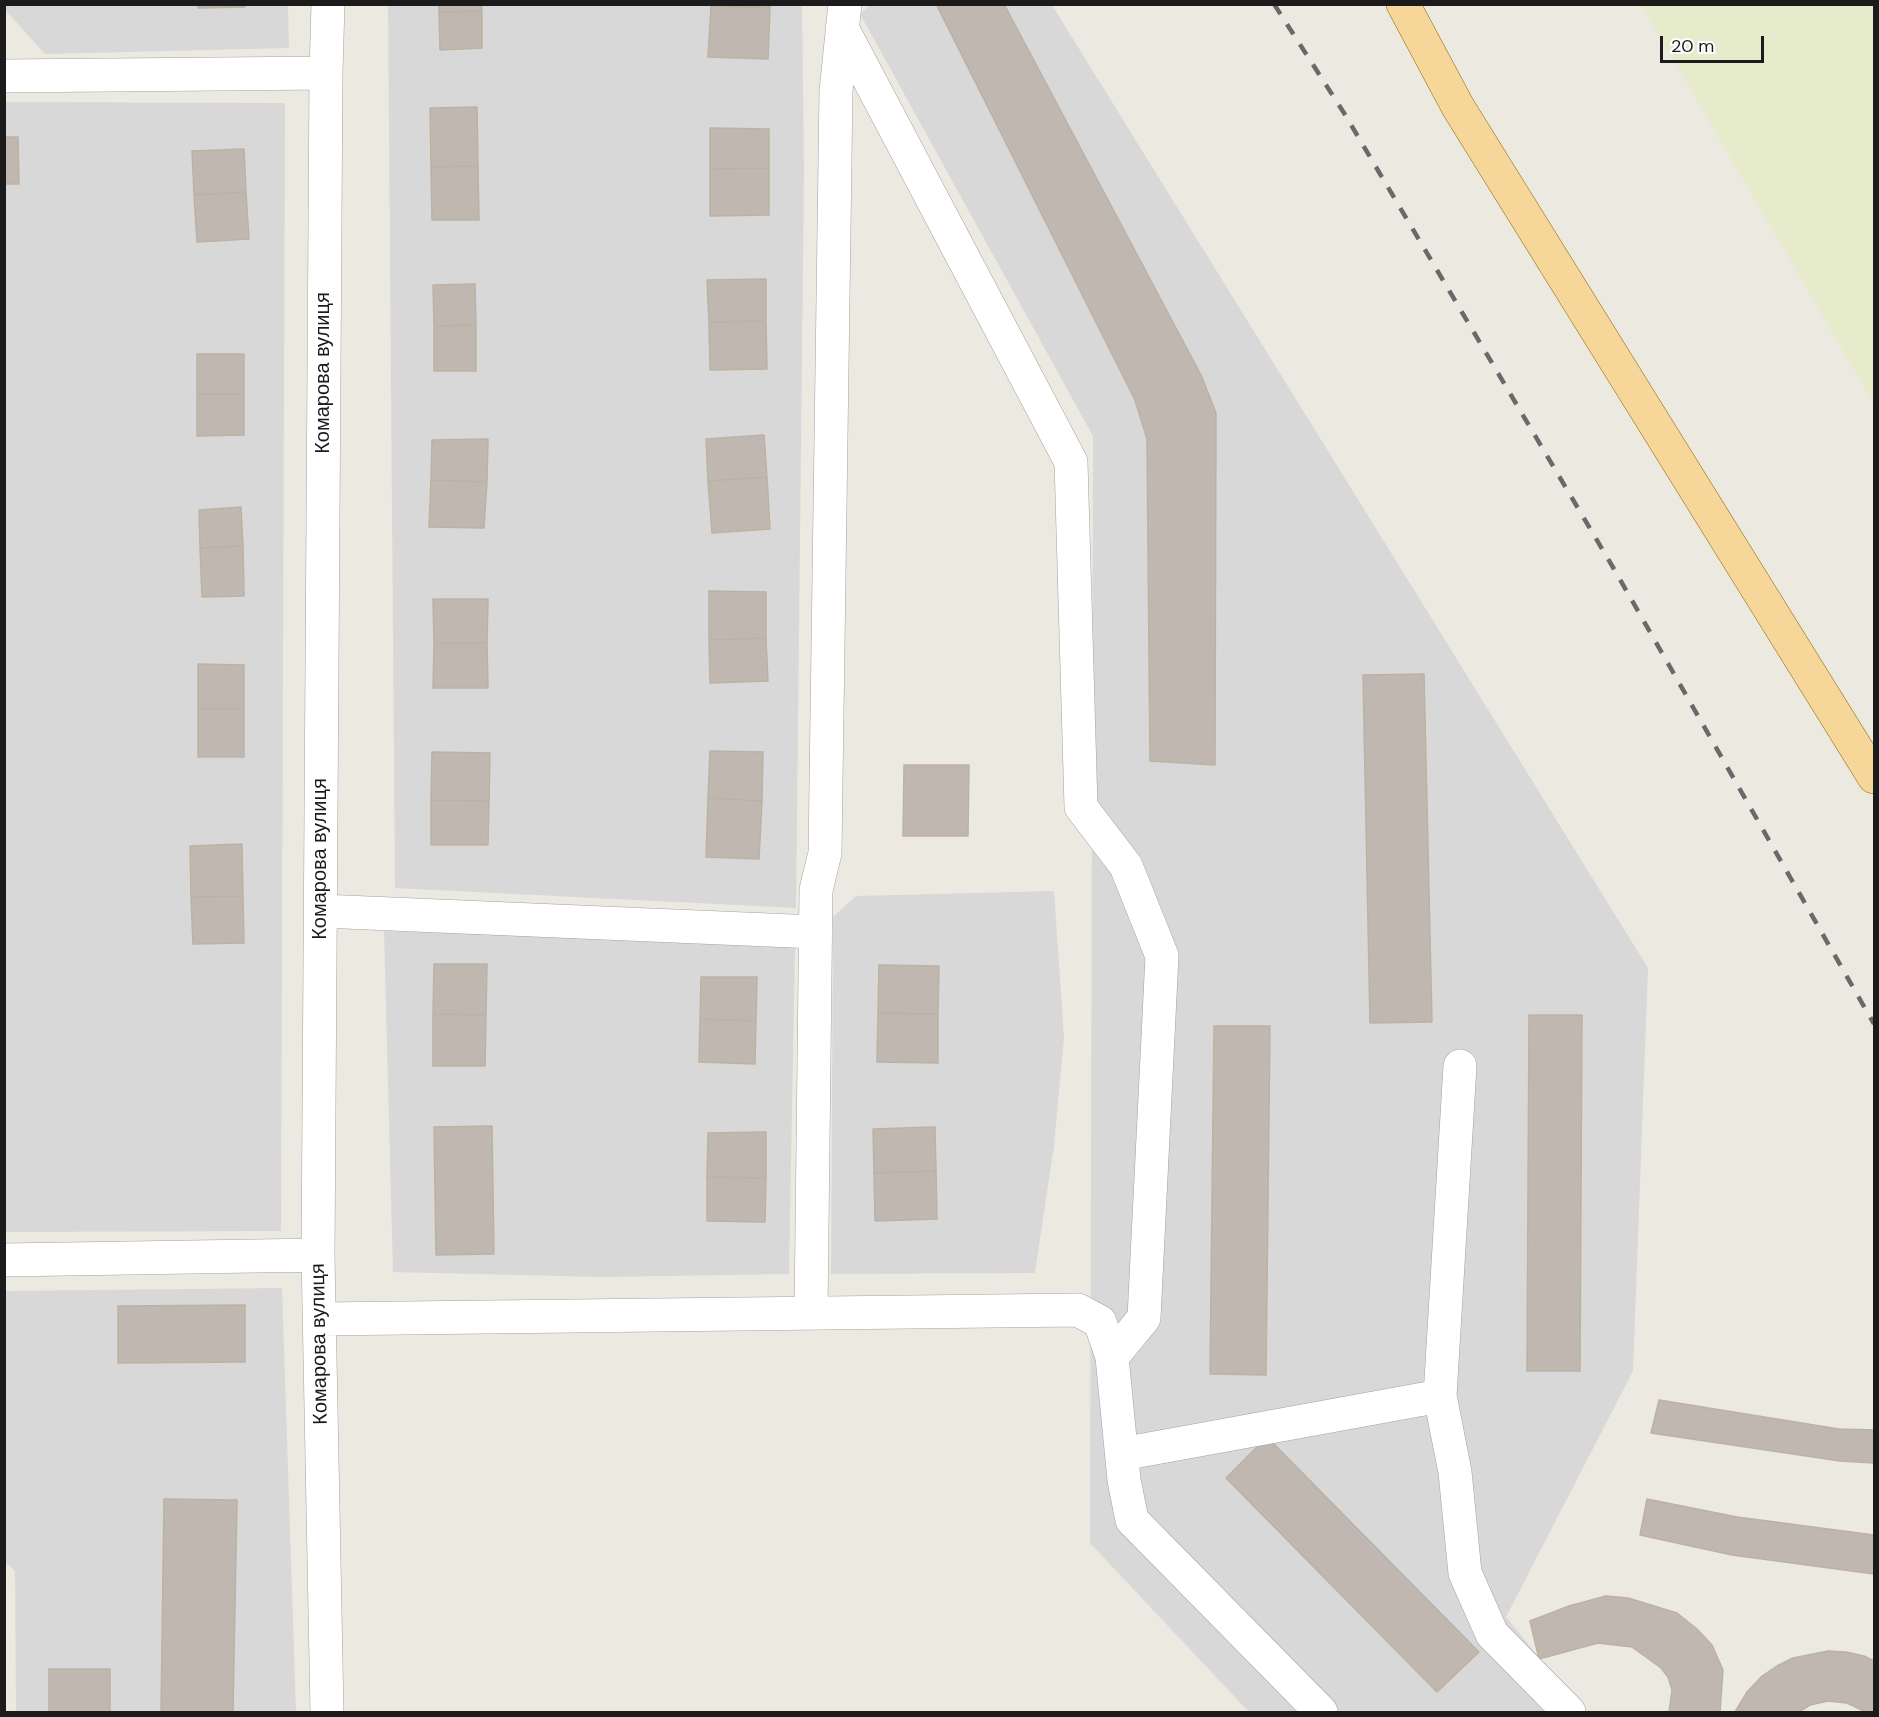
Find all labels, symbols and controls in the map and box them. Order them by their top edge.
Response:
scale bar [1663,24,1766,62]
text: 20 m [1671,34,1714,58]
street label: Комарова вулиця [312,292,336,454]
street label: Комарова вулиця [309,778,333,940]
street label: Комарова вулиця [307,1263,333,1425]

